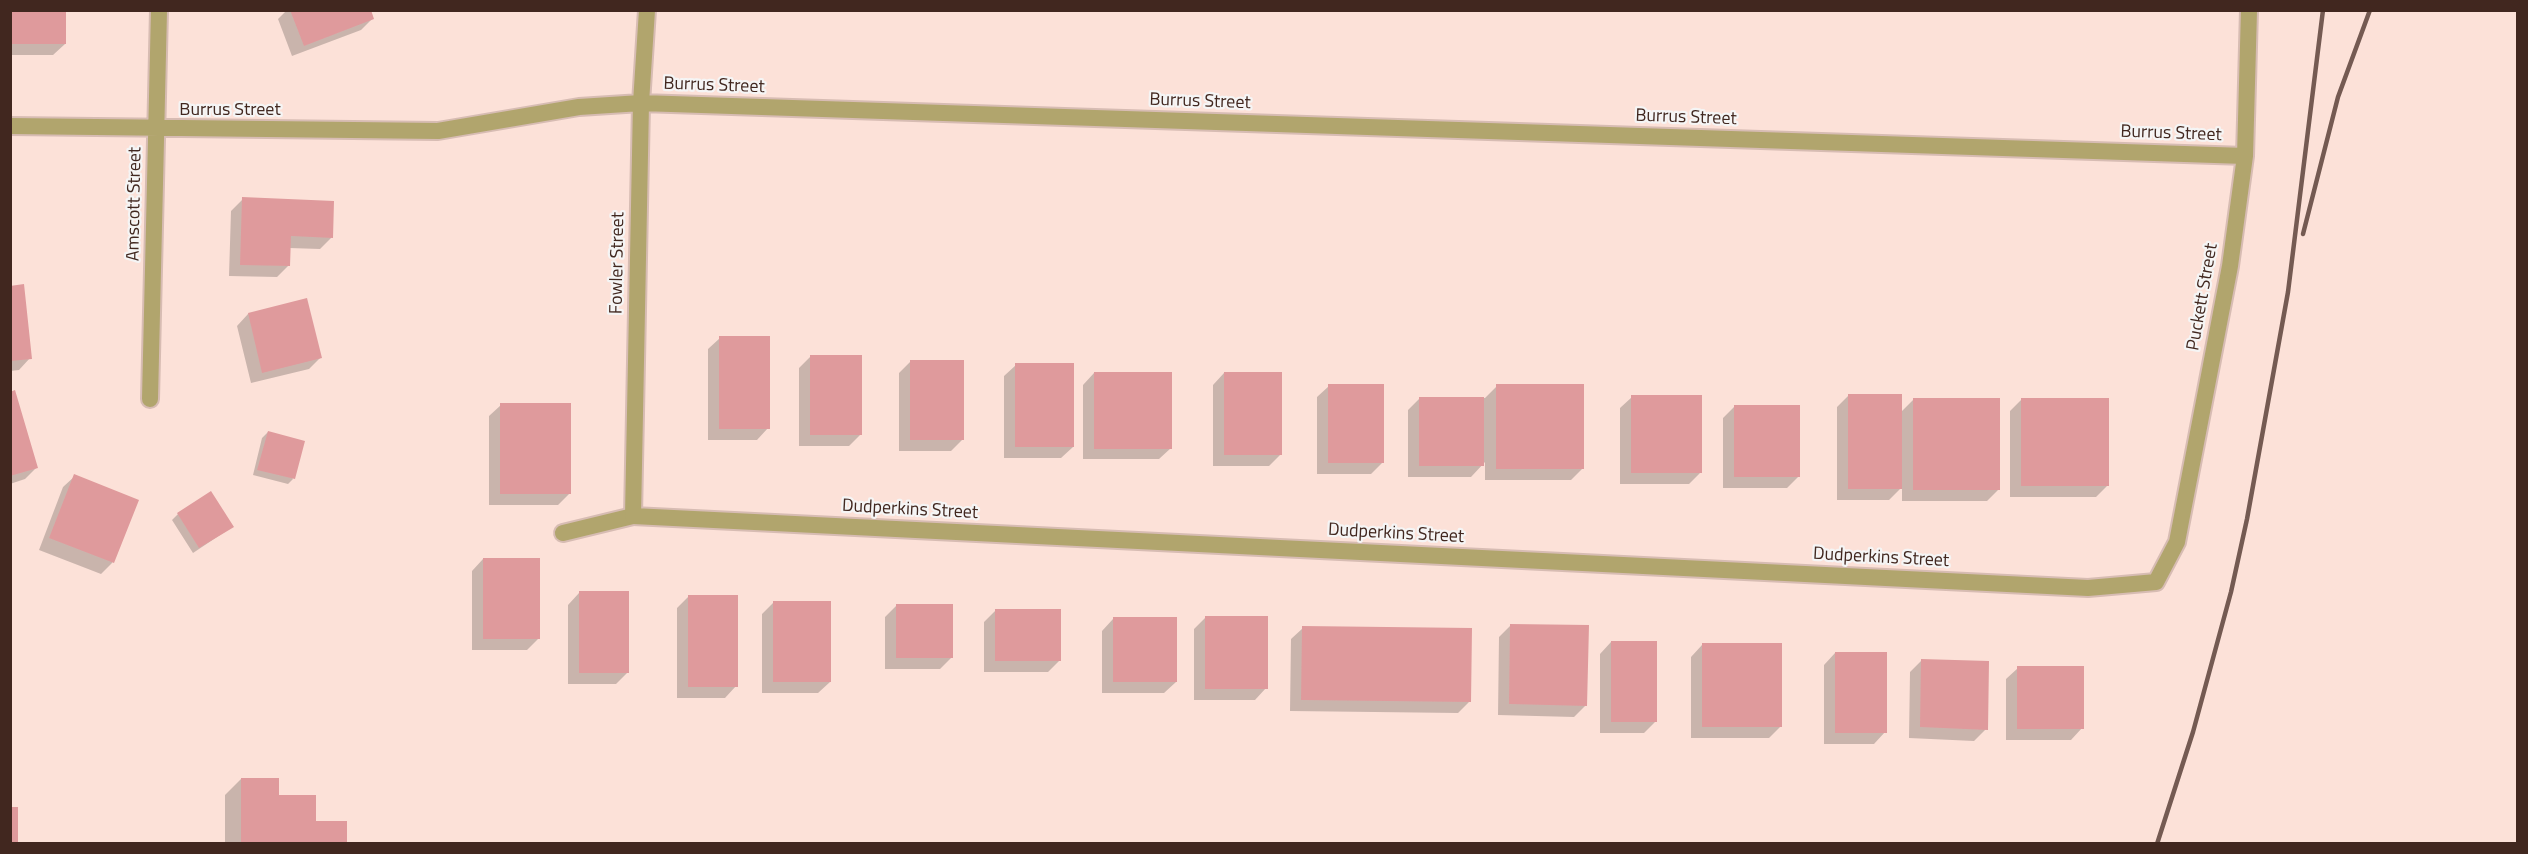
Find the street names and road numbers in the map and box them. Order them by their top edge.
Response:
street label: Burrus Street [663,73,765,99]
street label: Burrus Street [1149,89,1251,115]
street label: Burrus Street [179,100,281,122]
street label: Burrus Street [1635,105,1737,131]
street label: Burrus Street [2120,121,2222,147]
street label: Amscott Street [123,147,147,261]
street label: Fowler Street [606,212,630,314]
street label: Puckett Street [2183,242,2223,352]
street label: Dudperkins Street [841,496,979,524]
street label: Dudperkins Street [1327,520,1465,548]
street label: Dudperkins Street [1812,544,1950,572]

